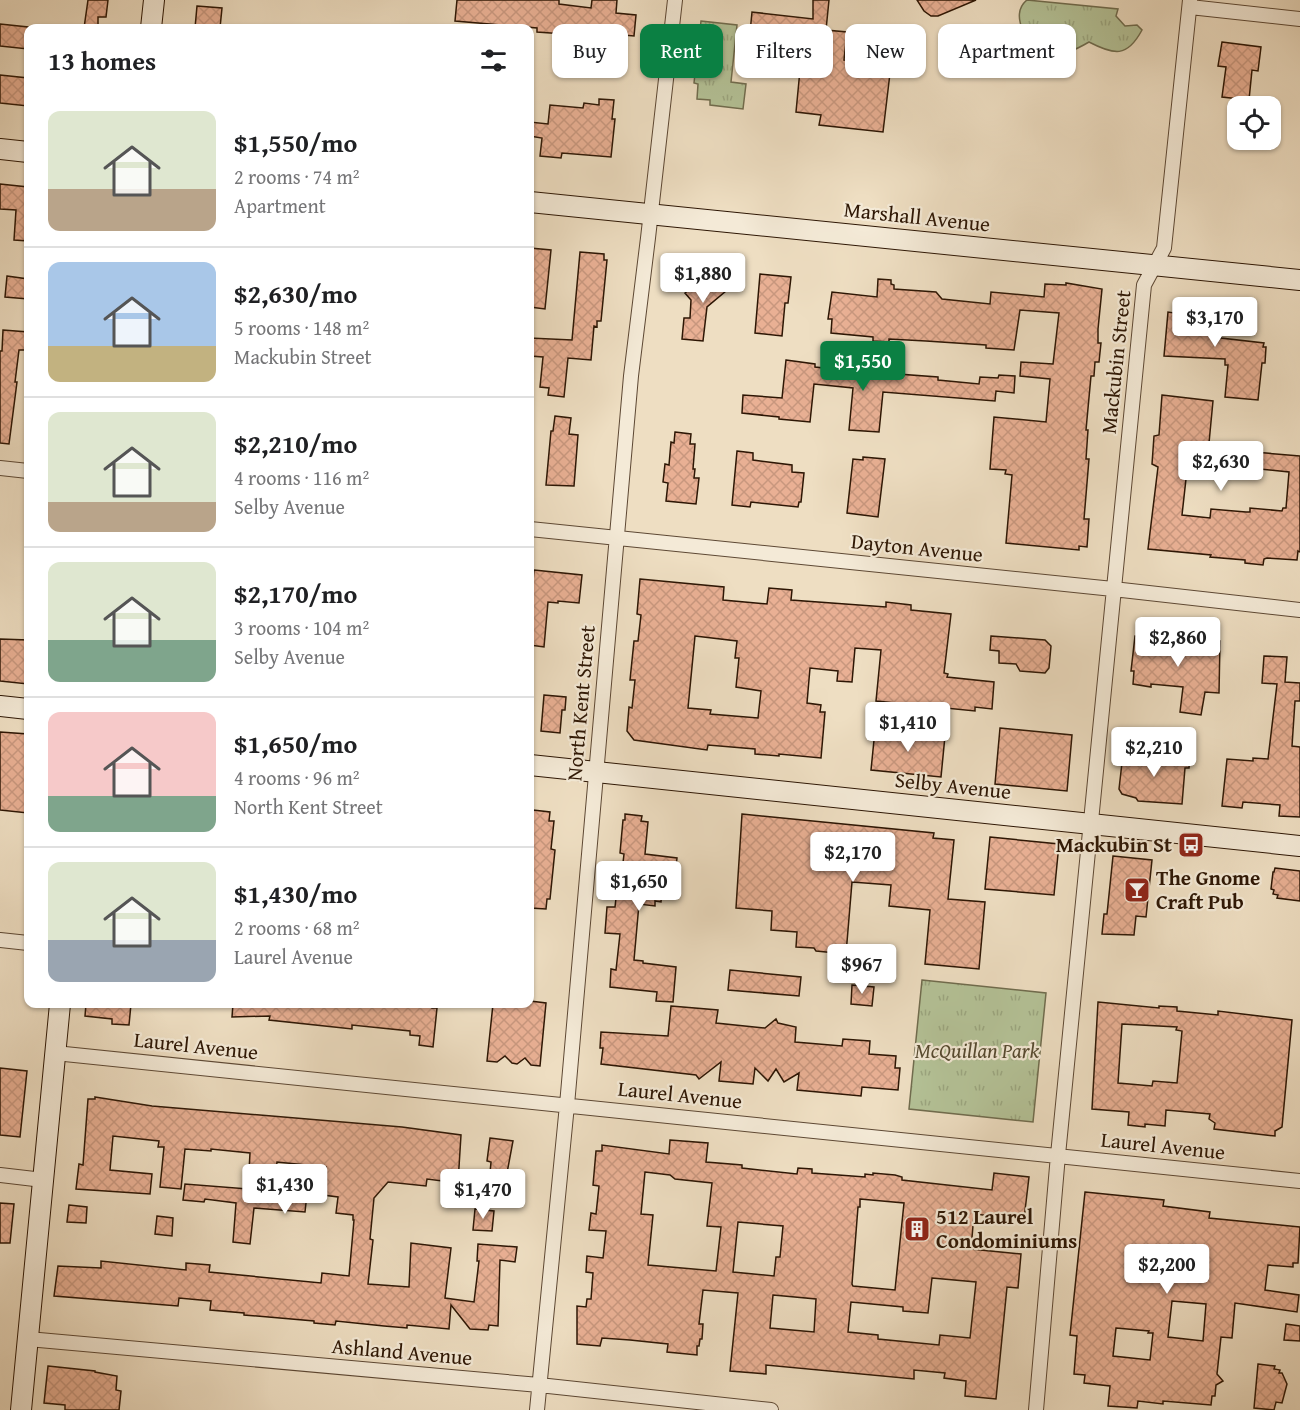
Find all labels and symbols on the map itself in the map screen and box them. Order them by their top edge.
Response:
street label: Marshall Avenue [842,193,992,240]
pin: $1,880 [654,253,752,304]
street label: Mackubin Street [1093,288,1139,435]
pin: $3,170 [1166,297,1264,348]
pin: $1,550 [814,341,912,392]
pin: $2,630 [1172,441,1270,492]
street label: Dayton Avenue [850,525,985,570]
pin: $2,860 [1129,617,1227,668]
street label: North Kent Street [558,623,603,782]
pin: $1,410 [859,702,957,753]
pin: $2,210 [1105,727,1203,778]
street label: Selby Avenue [894,764,1013,807]
place label: Mackubin St [1056,829,1172,860]
bus stop icon: Mackubin St [1176,830,1206,860]
pin: $2,170 [804,832,902,883]
pin: $1,650 [590,861,688,912]
place label: The Gnome Craft Pub [1156,862,1260,917]
bar icon: The Gnome Craft Pub [1122,875,1152,905]
pin: $967 [826,944,898,995]
street label: Laurel Avenue [132,1024,260,1067]
park label: McQuillan Park [915,1035,1040,1066]
street label: Laurel Avenue [616,1073,744,1116]
street label: Laurel Avenue [1099,1124,1227,1167]
pin: $1,430 [236,1164,334,1215]
pin: $1,470 [434,1169,532,1220]
place label: 512 Laurel Condominiums [936,1201,1077,1256]
building icon: 512 Laurel Condominiums [902,1214,932,1244]
pin: $2,200 [1118,1244,1216,1295]
street label: Ashland Avenue [331,1330,474,1373]

